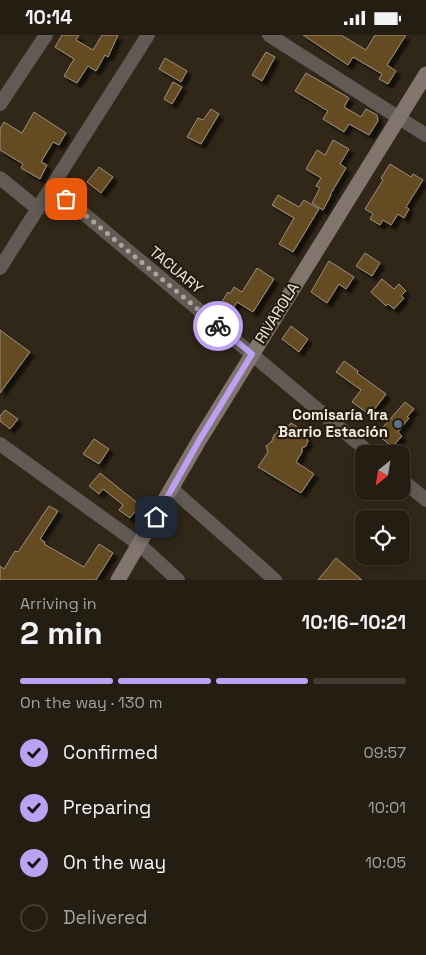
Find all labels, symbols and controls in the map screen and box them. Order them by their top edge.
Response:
text: 10:14 [25,5,72,30]
pin [45,178,87,220]
icon: bag [52,185,80,213]
street label: TACUARY [146,242,207,298]
street label: RIVAROLA [250,278,303,347]
courier [193,301,243,351]
icon: bike [204,312,232,340]
place label: Comisaría 1ra Barrio Estación [278,405,388,441]
marker: Comisaría 1ra Barrio Estación [392,418,404,430]
north arrow [355,445,410,500]
map controls [355,445,410,565]
pin [135,496,177,538]
icon: home [142,503,170,531]
button: locate [355,510,410,565]
text: Arriving in [20,593,97,614]
text: 10:16–10:21 [302,610,406,635]
text: 2 min [20,613,103,653]
text: On the way · 130 m [20,692,163,713]
icon: check [20,739,48,767]
text: Confirmed [63,740,158,765]
text: 09:57 [363,742,406,763]
icon: check [20,794,48,822]
text: Preparing [63,795,151,820]
text: 10:01 [368,797,406,818]
icon: check [20,849,48,877]
text: On the way [63,850,166,875]
text: 10:05 [365,852,406,873]
text: Delivered [63,905,148,930]

